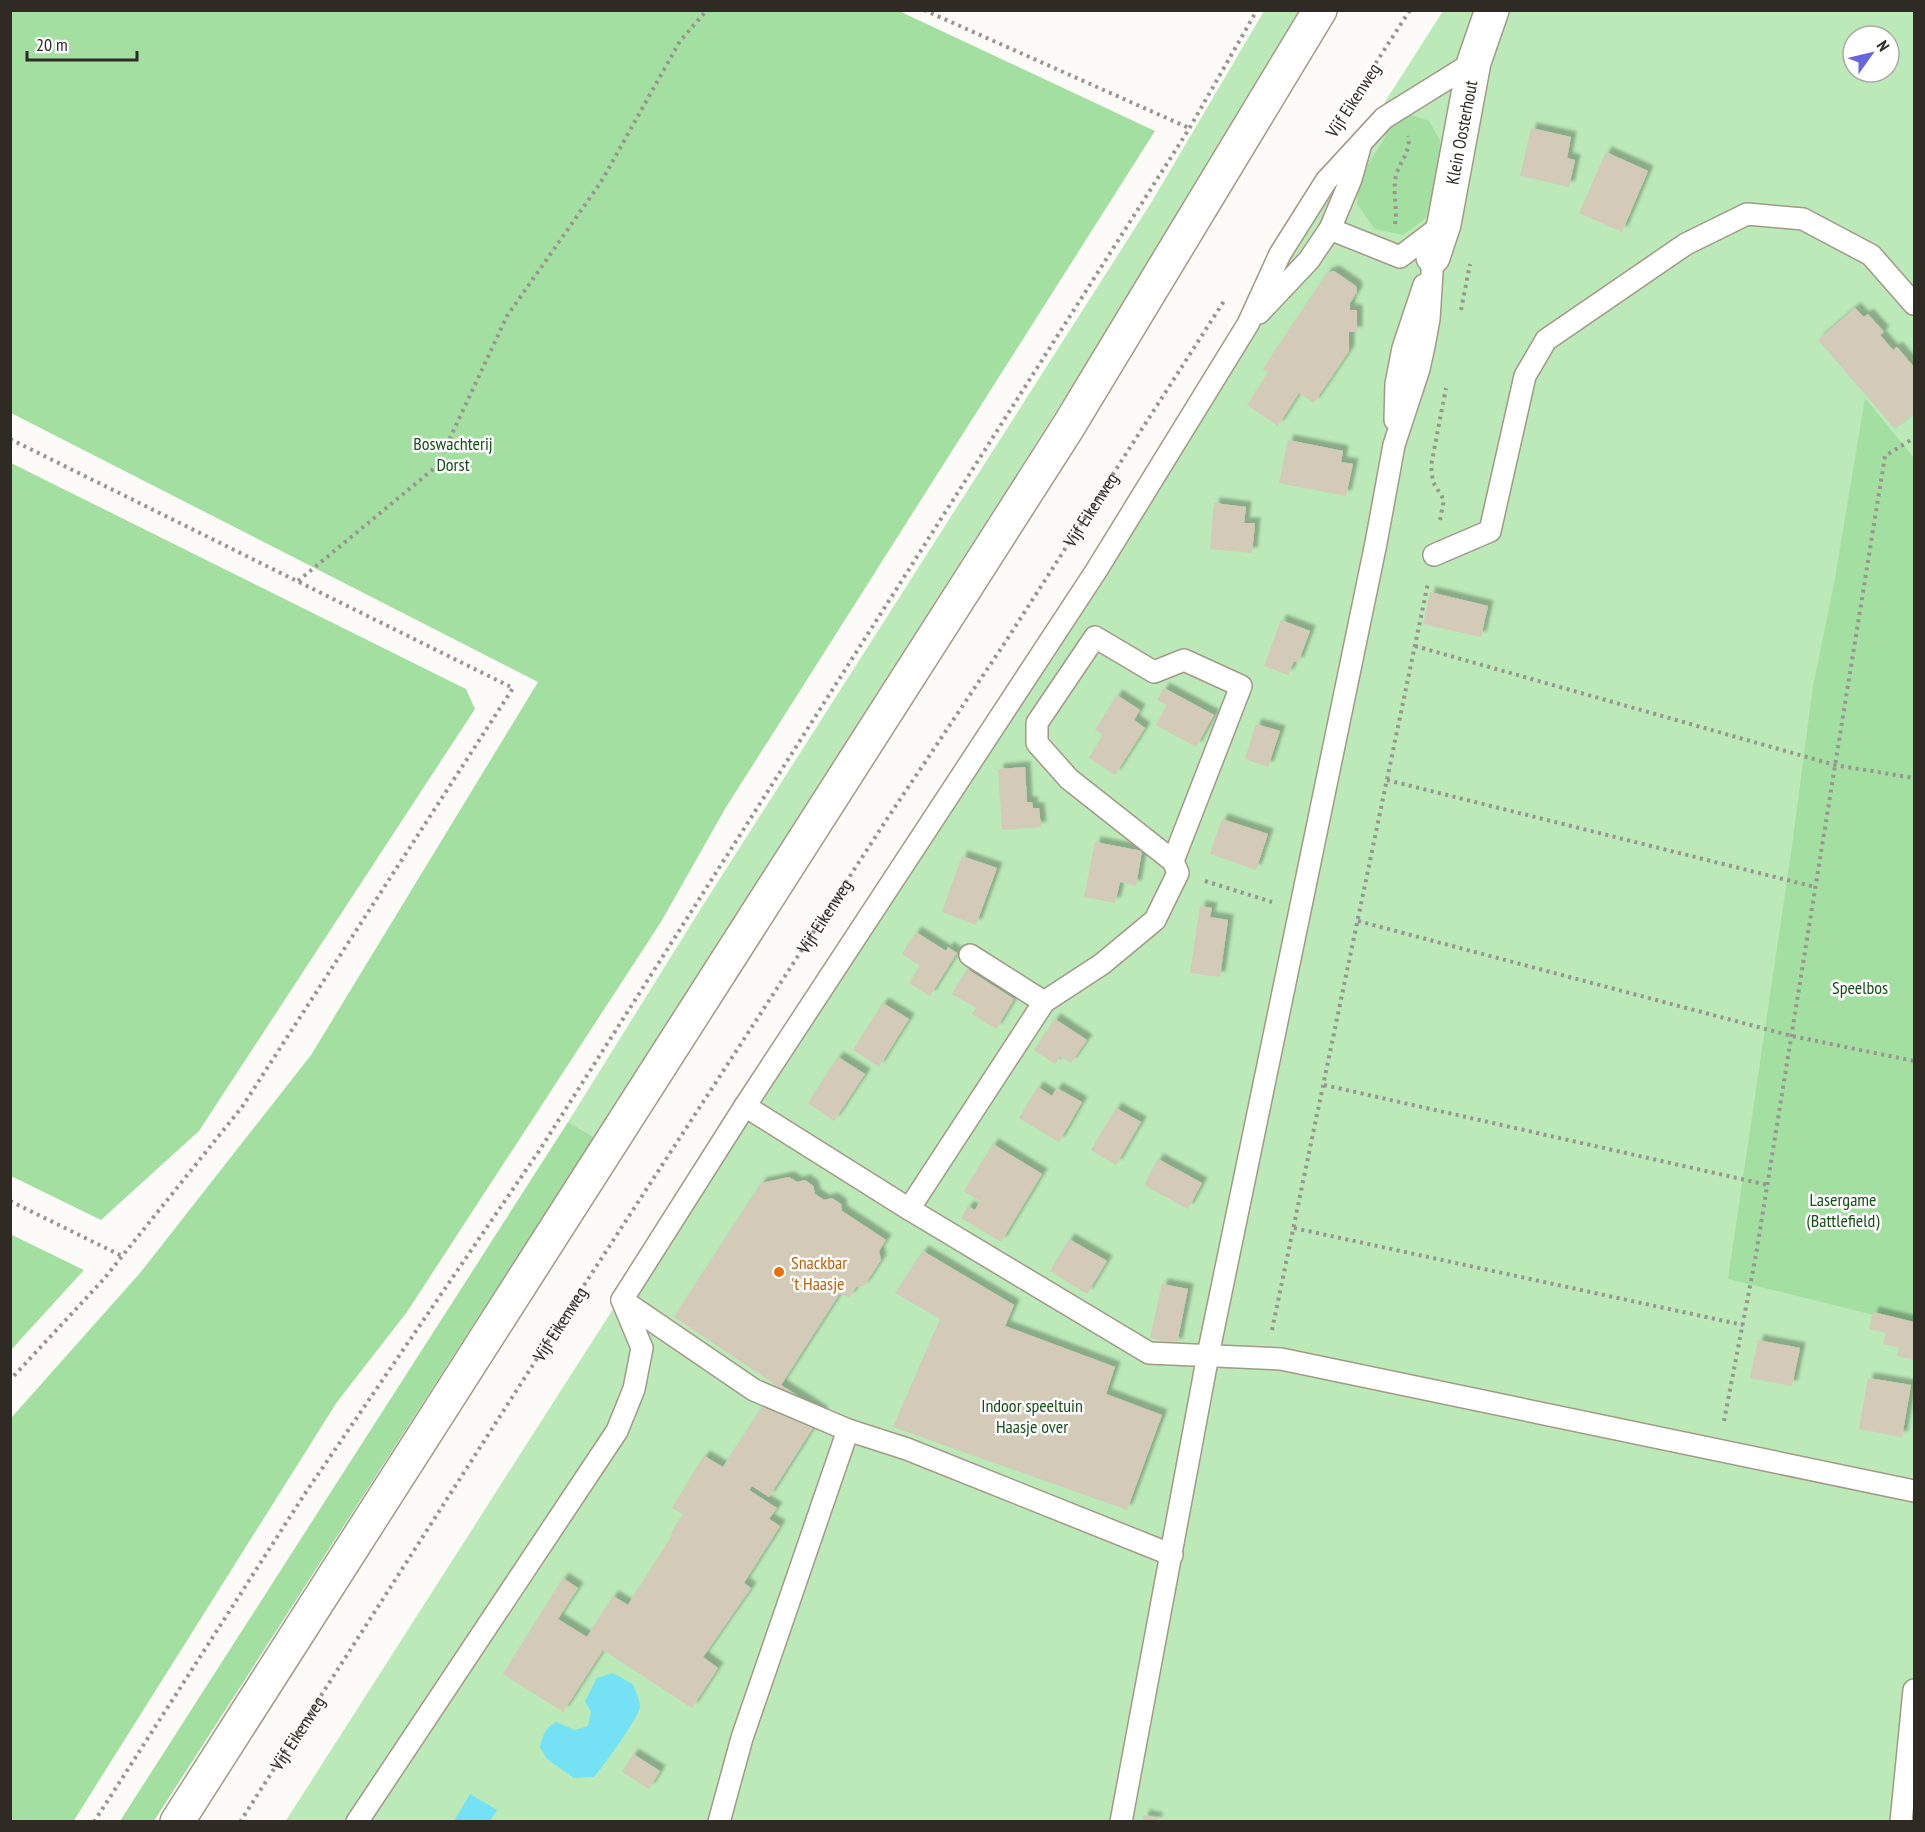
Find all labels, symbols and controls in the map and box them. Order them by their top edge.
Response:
scale bar [27,24,136,62]
north arrow [1841,24,1901,84]
text: 20 m [36,33,68,56]
text: N [1873,36,1894,55]
street label: Vijf Eikenweg [1320,59,1385,142]
street label: Klein Oosterhout [1440,78,1482,186]
park label: Boswachterij Dorst [413,432,493,476]
street label: Vijf Eikenweg [1057,468,1123,552]
street label: Vijf Eikenweg [791,874,857,958]
park label: Speelbos [1832,976,1888,999]
park label: Lasergame (Battlefield) [1807,1188,1880,1232]
place label: Snackbar 't Haasje [791,1251,847,1295]
marker: Snackbar 't Haasje [772,1265,786,1279]
street label: Vijf Eikenweg [527,1282,592,1366]
park label: Indoor speeltuin Haasje over [981,1394,1083,1438]
street label: Vijf Eikenweg [264,1691,330,1775]

